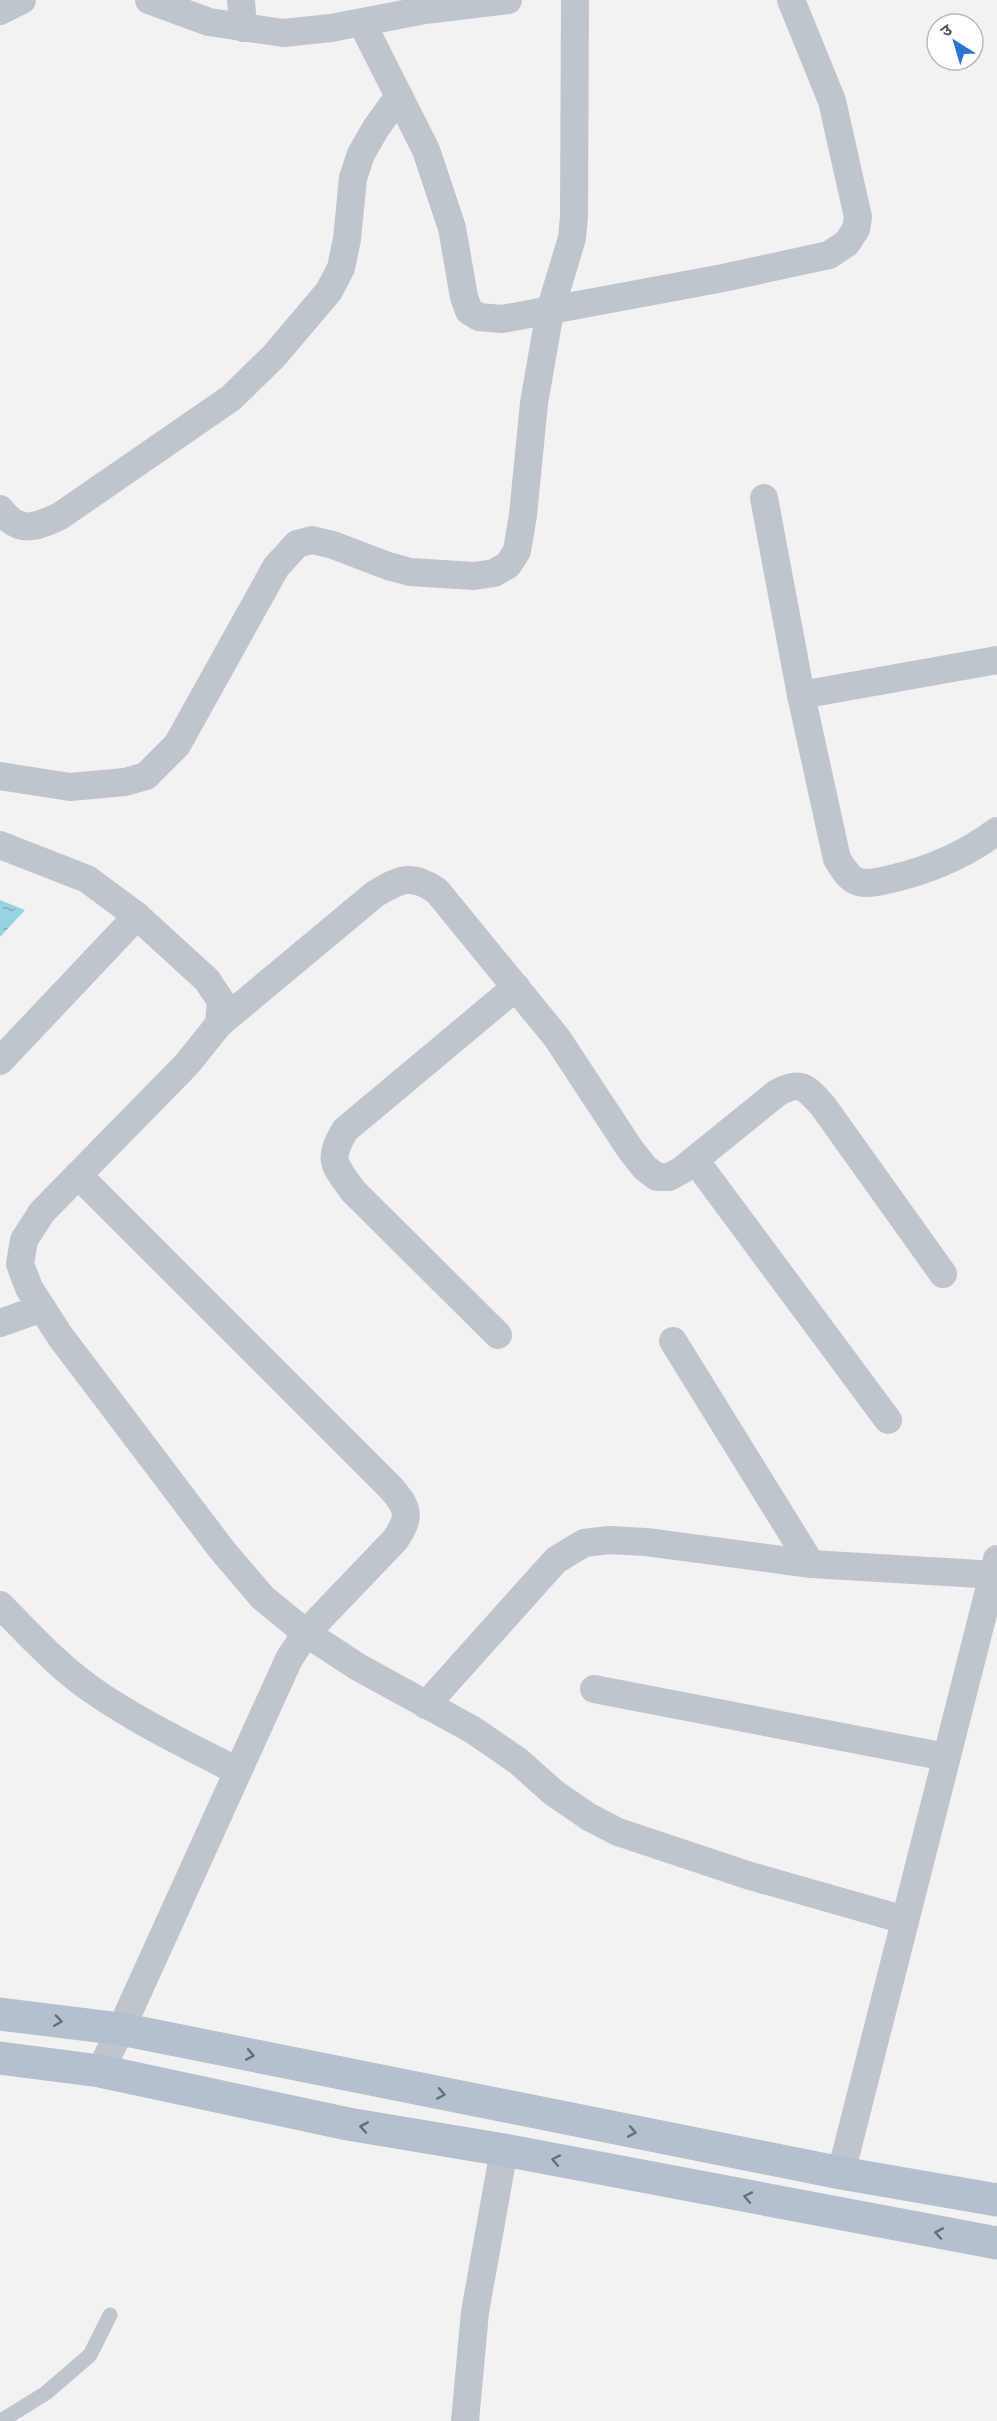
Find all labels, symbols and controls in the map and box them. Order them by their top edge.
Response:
north arrow [925,12,985,72]
text: उ [936,18,957,42]
one-way arrow [54,2014,63,2026]
one-way arrow [245,2048,255,2061]
one-way arrow [436,2087,446,2100]
one-way arrow [359,2121,369,2133]
one-way arrow [627,2125,637,2138]
one-way arrow [552,2154,562,2167]
one-way arrow [743,2191,753,2204]
one-way arrow [935,2227,944,2239]

